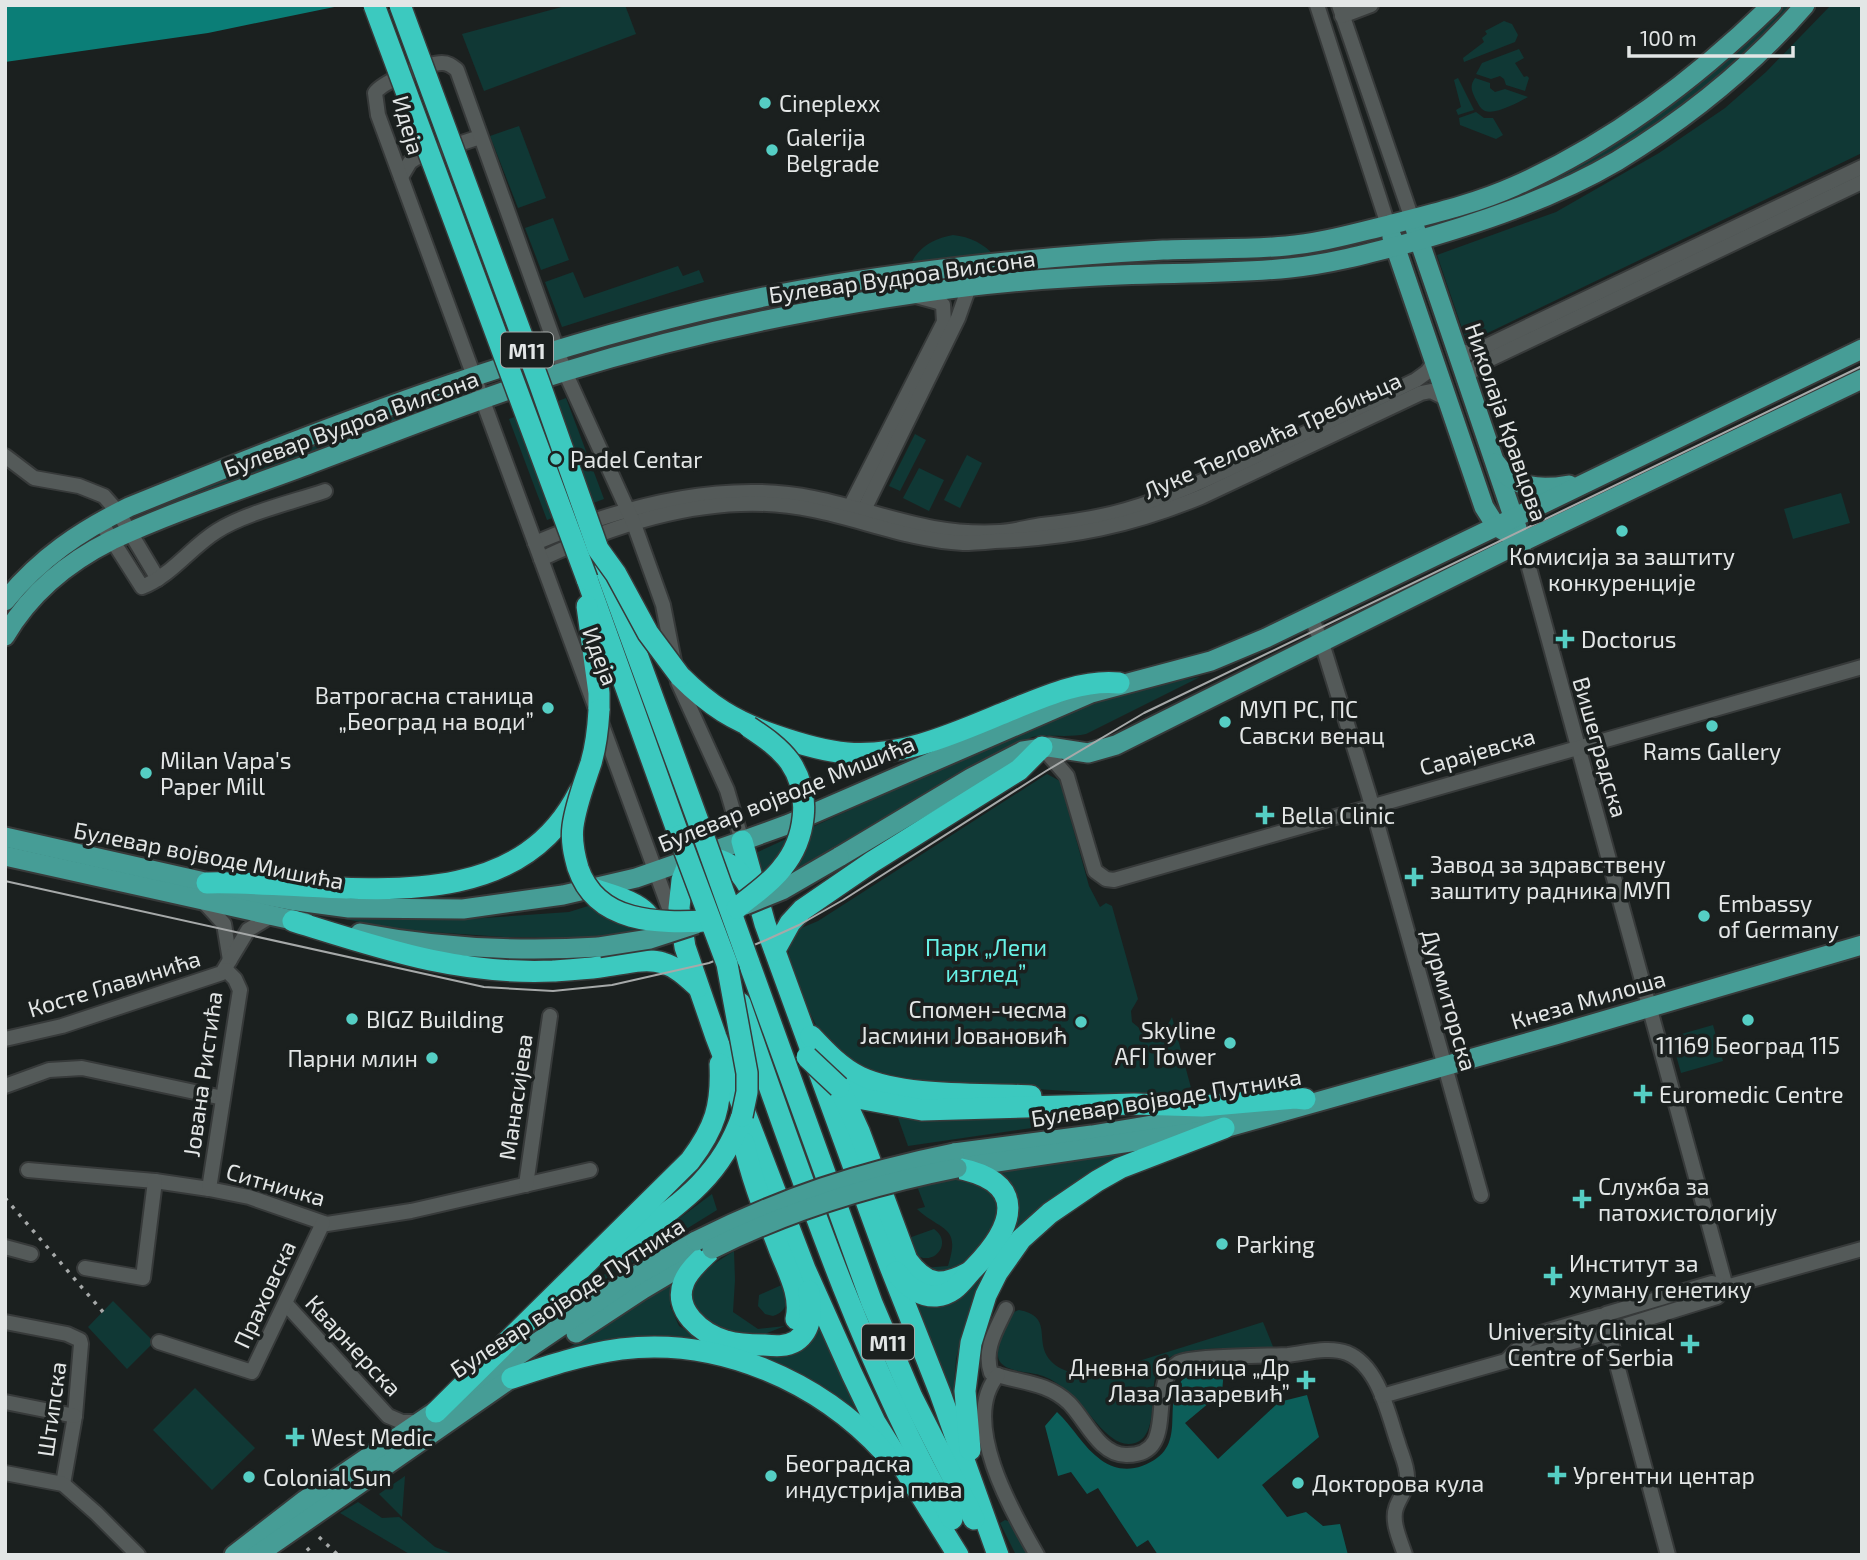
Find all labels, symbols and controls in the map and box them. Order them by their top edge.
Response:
scale bar [1629,14,1794,58]
text: 100 m [1640,25,1697,50]
place label: Cineplexx [779,89,880,117]
street label: Идеја [387,92,431,158]
marker: Cineplexx [757,95,773,111]
place label: Galerija Belgrade [786,123,880,177]
marker: Galerija Belgrade [764,142,780,158]
street label: Булевар Вудроа Вилсона [767,243,1037,310]
street label: Николаја Кравцова [1460,319,1554,525]
road number: M11 [501,332,553,368]
street label: Булевар Вудроа Вилсона [220,364,482,483]
street label: Луке Ћеловића Требињца [1139,365,1406,506]
place label: Padel Centar [570,445,702,473]
marker: Padel Centar [548,451,564,467]
marker: Комисија за заштиту конкуренције [1614,523,1630,539]
place label: Комисија за заштиту конкуренције [1509,542,1735,597]
street label: Идеја [577,623,625,689]
place label: Doctorus [1581,625,1676,653]
marker: Doctorus [1555,629,1575,649]
street label: Вишеградска [1568,673,1634,821]
place label: Ватрогасна станица „Београд на води” [315,681,534,735]
place label: МУП РС, ПС Савски венац [1239,695,1385,749]
marker: Ватрогасна станица „Београд на води” [540,700,556,716]
marker: МУП РС, ПС Савски венац [1217,714,1233,730]
marker: Rams Gallery [1704,718,1720,734]
street label: Сарајевска [1416,721,1538,781]
street label: Булевар војводе Мишића [654,729,919,858]
place label: Rams Gallery [1643,737,1781,765]
place label: Milan Vapa's Paper Mill [160,746,291,800]
marker: Milan Vapa's Paper Mill [138,765,154,781]
place label: Bella Clinic [1281,801,1395,829]
marker: Bella Clinic [1255,805,1275,825]
street label: Булевар војводе Мишића [71,815,346,896]
place label: Завод за здравствену заштиту радника МУП [1430,850,1671,905]
marker: Завод за здравствену заштиту радника МУП [1404,867,1424,887]
place label: Embassy of Germany [1718,889,1839,943]
marker: Embassy of Germany [1696,908,1712,924]
street label: Дурмиторска [1415,926,1484,1074]
park label: Парк „Лепи изглед” [925,933,1047,987]
street label: Косте Главинића [24,943,204,1023]
street label: Кнеза Милоша [1507,964,1669,1034]
street label: Јована Ристића [177,989,227,1159]
place label: Спомен-чесма Јасмини Јовановић [860,995,1067,1049]
place label: BIGZ Building [366,1005,504,1033]
marker: BIGZ Building [344,1011,360,1027]
marker: 11169 Београд 115 [1740,1012,1756,1028]
marker: Спомен-чесма Јасмини Јовановић [1073,1014,1089,1030]
place label: Skyline AFI Tower [1114,1016,1216,1070]
place label: 11169 Београд 115 [1656,1031,1840,1059]
street label: Манасијева [492,1032,538,1162]
marker: Skyline AFI Tower [1222,1035,1238,1051]
place label: Парни млин [287,1044,418,1072]
marker: Парни млин [424,1050,440,1066]
street label: Булевар војводе Путника [1029,1062,1303,1133]
place label: Euromedic Centre [1659,1080,1844,1108]
marker: Euromedic Centre [1633,1084,1653,1104]
street label: Ситничка [223,1156,329,1212]
place label: Служба за патохистологију [1598,1172,1777,1227]
marker: Служба за патохистологију [1572,1189,1592,1209]
street label: Булевар војводе Путника [445,1211,690,1384]
place label: Parking [1236,1230,1315,1258]
street label: Праховска [227,1236,301,1352]
marker: Parking [1214,1236,1230,1252]
place label: Институт за хуману генетику [1569,1249,1752,1304]
marker: Институт за хуману генетику [1543,1266,1563,1286]
street label: Кварнерска [300,1289,408,1401]
place label: University Clinical Centre of Serbia [1488,1317,1674,1371]
road number: M11 [862,1324,914,1360]
marker: University Clinical Centre of Serbia [1680,1334,1700,1354]
place label: Дневна болница „Др Лаза Лазаревић” [1069,1353,1290,1407]
street label: Штипска [30,1360,72,1458]
marker: Дневна болница „Др Лаза Лазаревић” [1296,1370,1316,1390]
place label: West Medic [311,1423,433,1451]
marker: West Medic [285,1427,305,1447]
place label: Београдска индустрија пива [785,1449,963,1504]
place label: Ургентни центар [1573,1461,1755,1489]
place label: Colonial Sun [263,1463,392,1491]
marker: Ургентни центар [1547,1465,1567,1485]
marker: Београдска индустрија пива [763,1468,779,1484]
marker: Colonial Sun [241,1469,257,1485]
place label: Докторова кула [1312,1469,1484,1498]
marker: Докторова кула [1290,1475,1306,1491]

